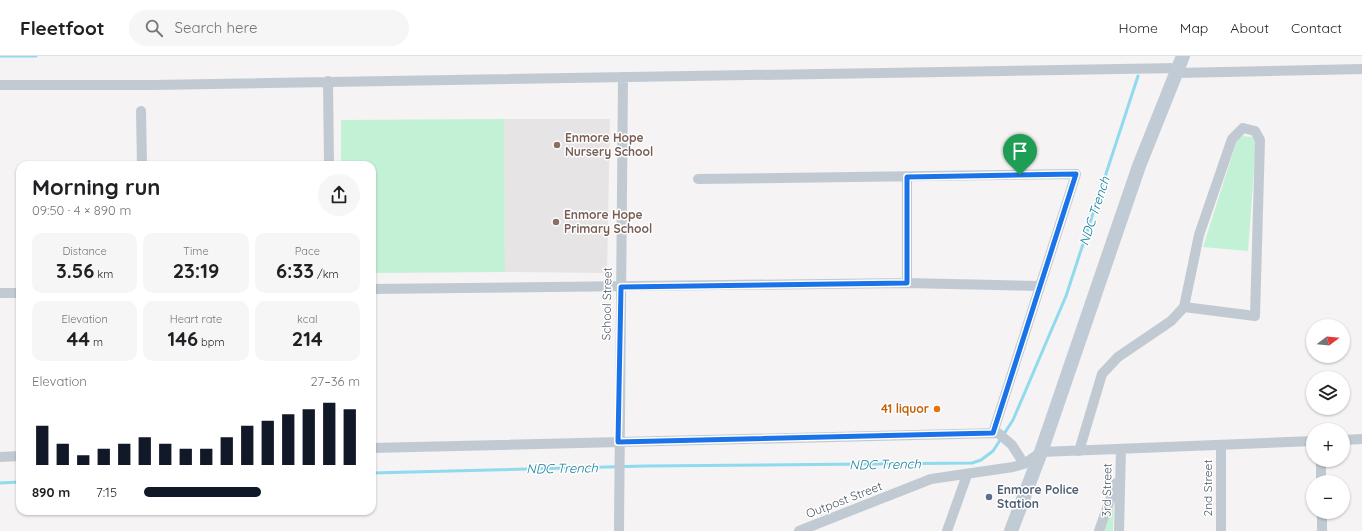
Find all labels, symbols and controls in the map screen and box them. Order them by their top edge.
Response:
search box [129,10,409,46]
text: Fleetfoot [20,16,105,40]
icon: search [143,17,165,39]
text: Search here [175,18,257,37]
text: Home [1119,19,1158,37]
text: Map [1180,19,1208,37]
text: About [1230,19,1269,37]
text: Contact [1291,19,1342,37]
place label: Enmore Hope Nursery School [565,130,653,159]
pin [1003,134,1037,175]
marker: Enmore Hope Nursery School [552,140,562,150]
icon: arrive [1009,140,1031,162]
text: Morning run [32,173,160,201]
button: share [318,174,360,216]
water label: NDC Trench [1075,174,1113,248]
text: 09:50 · 4 × 890 m [32,202,131,218]
place label: Enmore Hope Primary School [564,207,652,236]
marker: Enmore Hope Primary School [551,217,561,227]
text: Distance [63,244,107,258]
text: Time [183,244,209,258]
text: Pace [295,244,320,258]
text: 3.56 [56,258,94,283]
text: 23:19 [173,258,219,283]
text: 6:33 [276,258,314,283]
text: km [94,267,113,281]
text: /km [314,267,339,281]
street label: School Street [598,267,615,341]
text: Elevation [61,312,108,326]
text: Heart rate [170,312,222,326]
text: kcal [297,312,318,326]
north arrow [1306,319,1350,363]
map controls [1306,319,1350,519]
text: 44 [66,326,90,351]
text: 146 [168,326,198,351]
text: 214 [292,326,323,351]
text: m [90,335,103,349]
text: bpm [198,335,224,349]
button: layers [1306,371,1350,415]
text: Elevation [32,373,87,389]
text: 27–36 m [311,373,360,389]
place label: 41 liquor [881,401,929,416]
marker: 41 liquor [932,404,942,414]
button: + [1306,423,1350,467]
water label: NDC Trench [849,455,922,473]
water label: NDC Trench [526,459,599,477]
street label: 2nd Street [1200,460,1215,516]
street label: 3rd Street [1099,463,1114,517]
button: − [1306,475,1350,519]
street label: Outpost Street [804,478,884,521]
place label: Enmore Police Station [997,482,1079,511]
text: 890 m [32,484,70,500]
text: 7:15 [96,484,117,500]
marker: Enmore Police Station [984,492,994,502]

